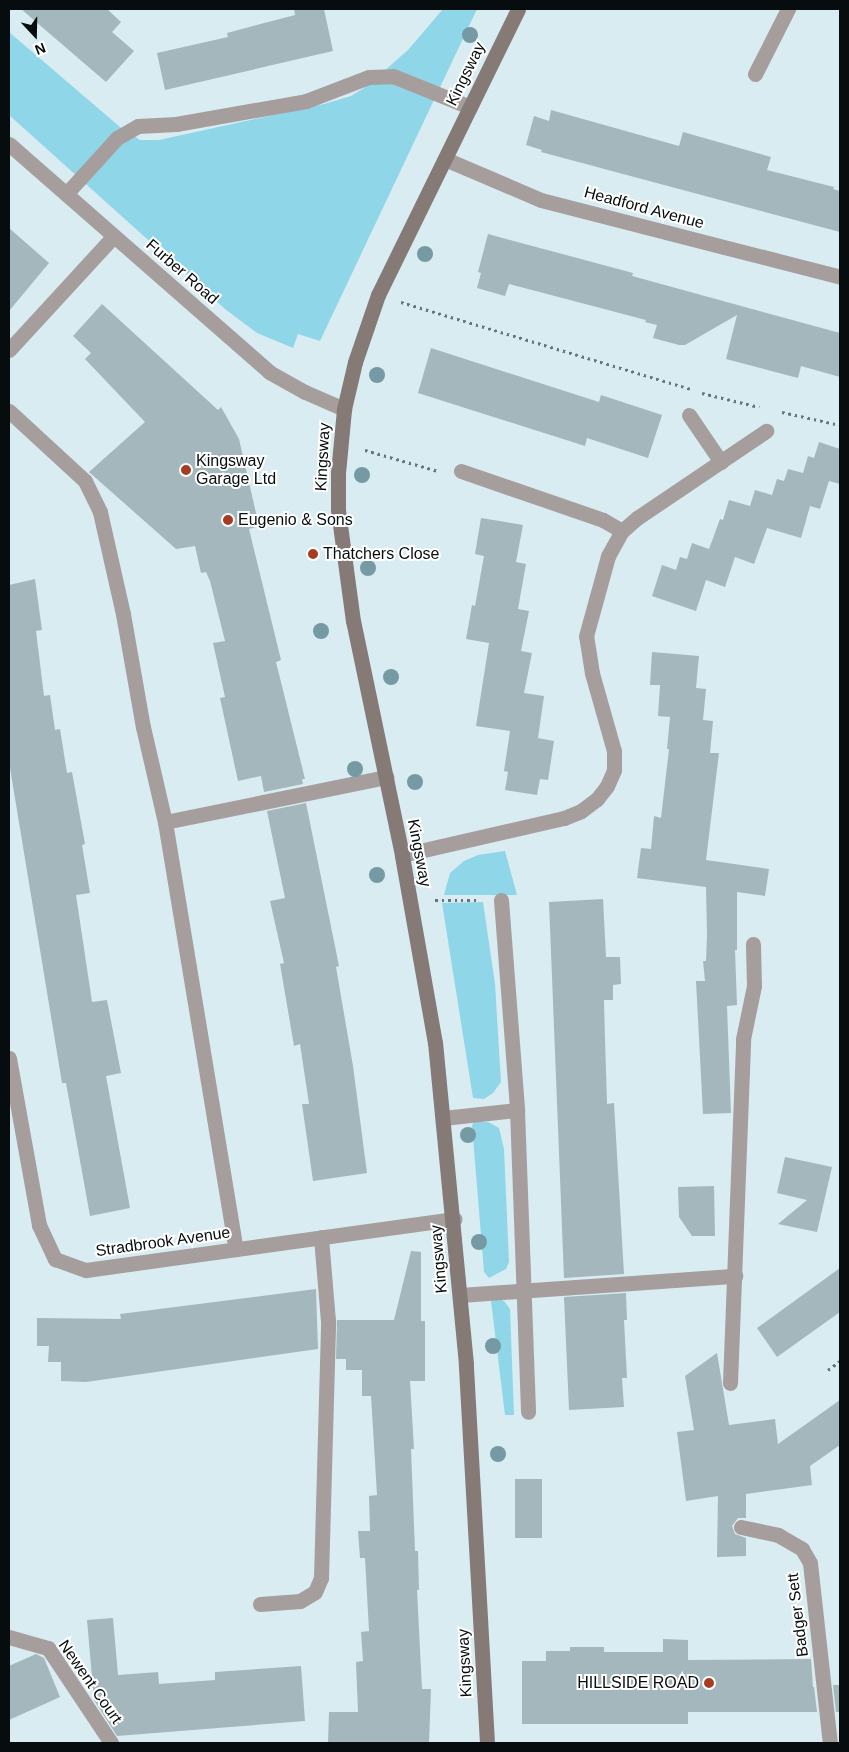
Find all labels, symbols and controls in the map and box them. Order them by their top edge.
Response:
north arrow [10,10,60,60]
street label: Kingsway [442,39,490,109]
text: N [33,40,48,58]
street label: Headford Avenue [582,183,706,233]
street label: Furber Road [142,235,222,309]
street label: Kingsway [312,422,334,492]
place label: Kingsway Garage Ltd [196,451,276,489]
marker: Kingsway Garage Ltd [180,464,192,476]
place label: Eugenio & Sons [238,510,353,530]
marker: Eugenio & Sons [222,514,234,526]
place label: Thatchers Close [323,544,439,564]
marker: Thatchers Close [307,548,319,560]
street label: Kingsway [403,818,435,888]
street label: Stradbrook Avenue [94,1223,232,1261]
street label: Kingsway [426,1224,452,1294]
street label: Badger Sett [783,1572,813,1658]
street label: Kingsway [454,1628,476,1698]
street label: Newent Court [54,1636,126,1728]
place label: HILLSIDE ROAD [577,1673,699,1693]
marker: HILLSIDE ROAD [703,1677,715,1689]

